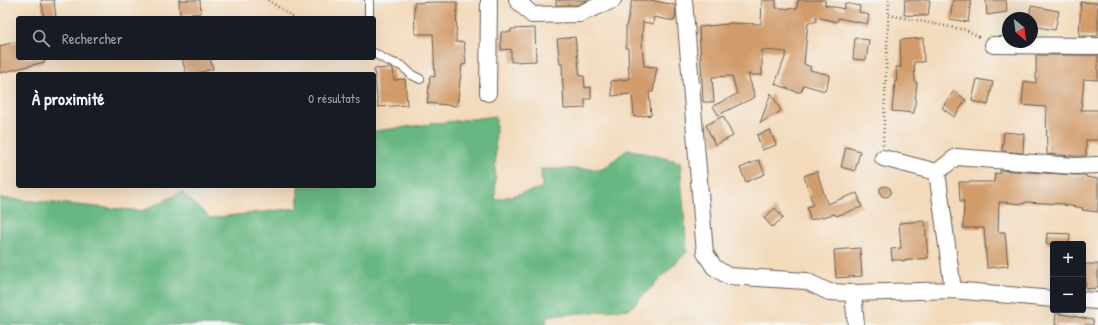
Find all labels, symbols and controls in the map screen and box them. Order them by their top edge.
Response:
north arrow [1002,12,1038,48]
search box [16,16,376,60]
icon: search [30,27,52,49]
text: Rechercher [62,28,123,49]
text: À proximité [32,87,104,110]
text: 0 résultats [308,89,360,107]
map controls [1050,241,1086,313]
button: + [1050,241,1086,277]
button: − [1050,277,1086,313]

